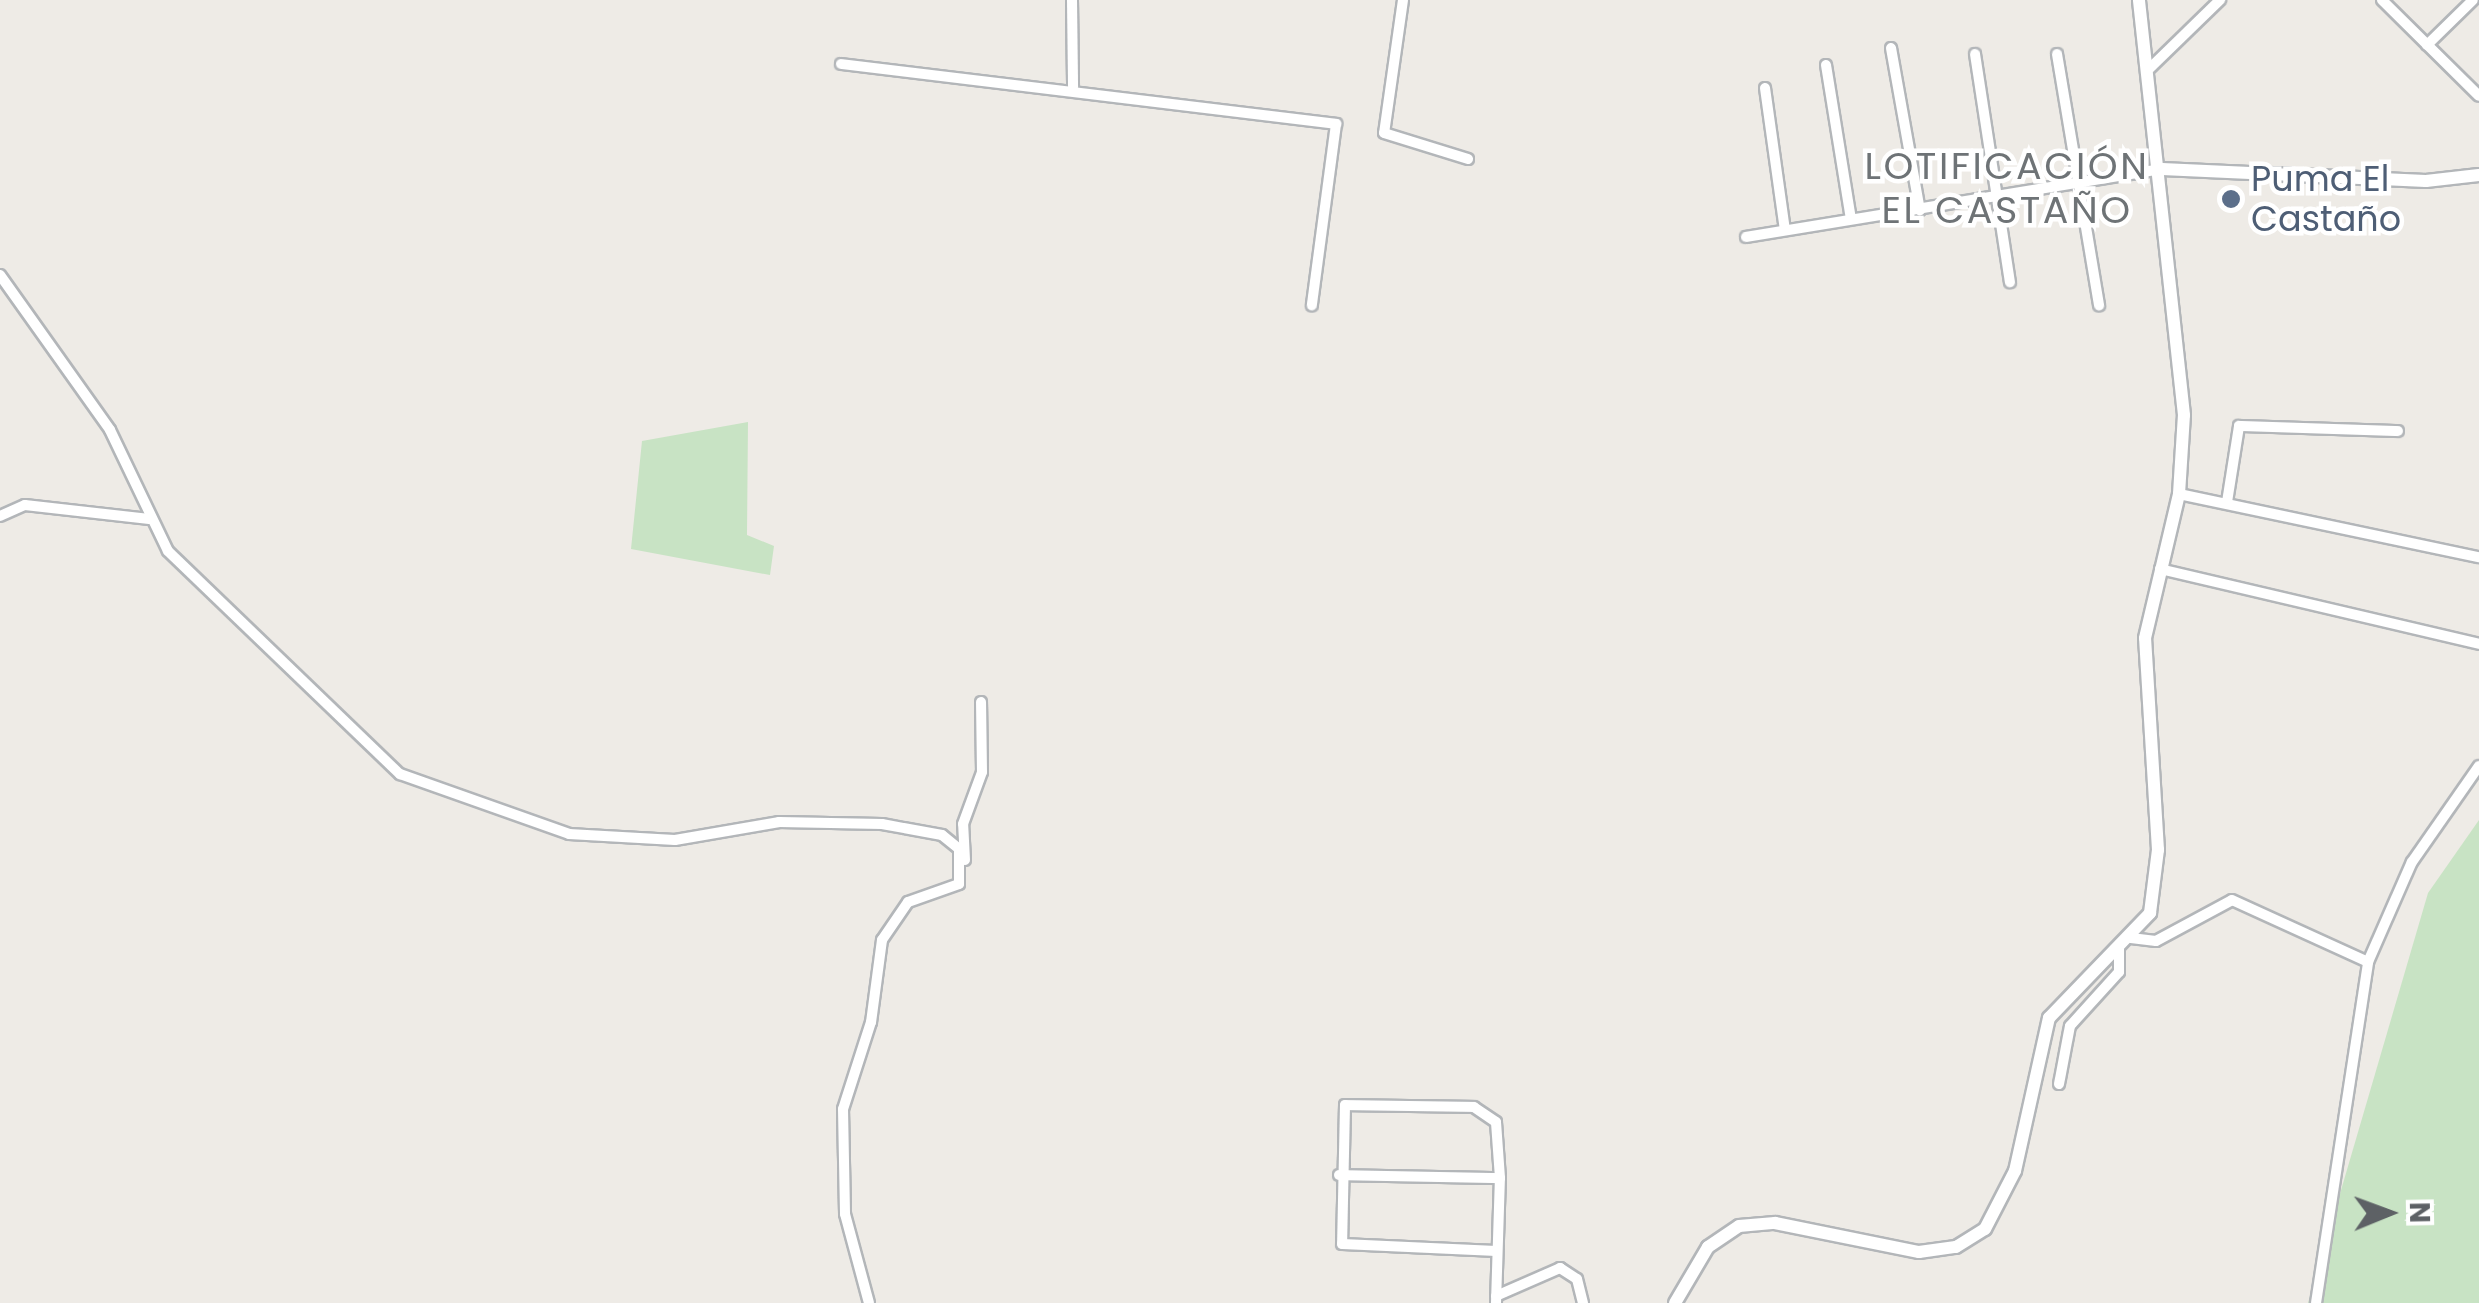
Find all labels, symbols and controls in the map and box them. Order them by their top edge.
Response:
district label: LOTIFICACIÓN EL CASTAÑO [1865,143,2149,232]
place label: Puma El Castaño [2251,158,2401,240]
marker: Puma El Castaño [2220,188,2242,210]
north arrow [2339,1163,2439,1263]
text: N [2400,1202,2439,1223]

